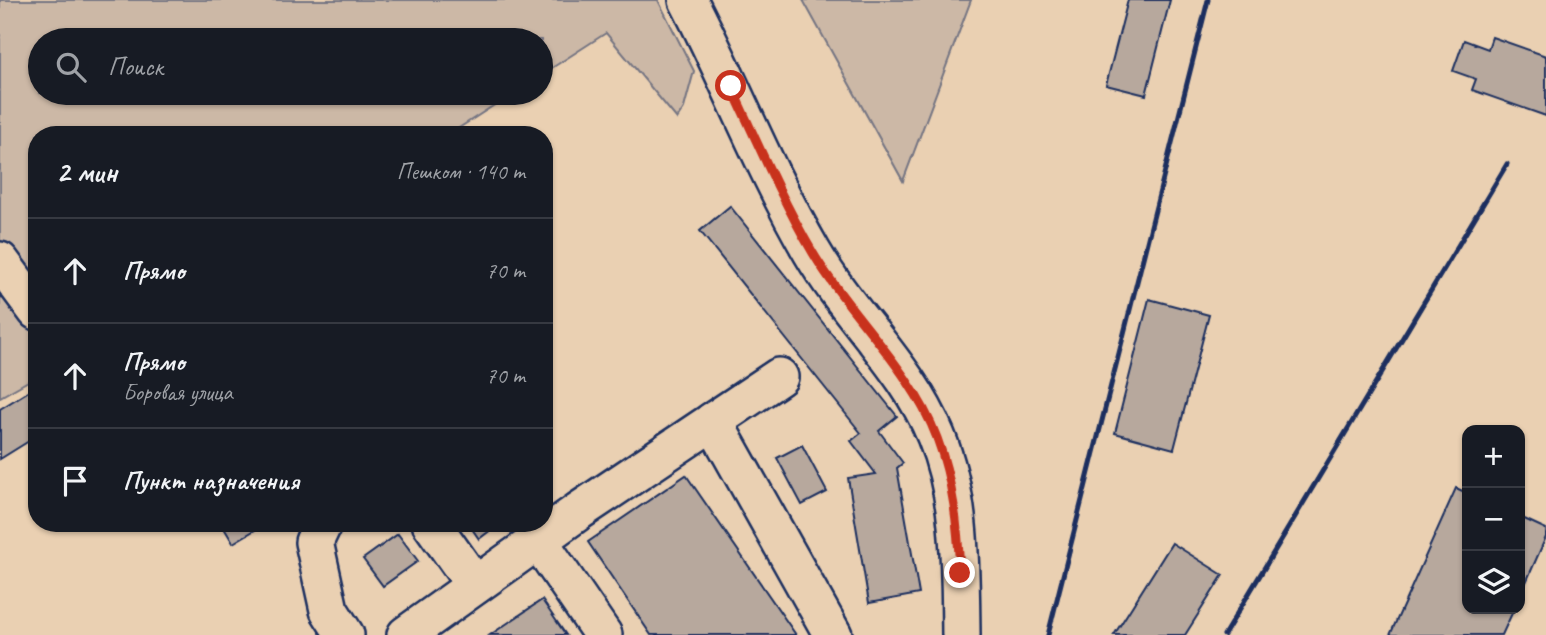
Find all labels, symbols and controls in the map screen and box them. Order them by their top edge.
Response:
search box [28,28,553,105]
icon: search [52,48,90,86]
text: Поиск [108,50,163,83]
route start [715,70,746,101]
text: 2 мин [56,153,117,191]
text: Пешком · 140 m [397,157,525,186]
icon: ahead [56,252,94,290]
text: Прямо [123,254,185,287]
text: 70 m [486,256,525,285]
text: Прямо [123,345,185,378]
icon: ahead [56,357,94,395]
text: 70 m [486,361,525,390]
text: Боровая улица [123,378,233,407]
map controls [1462,425,1525,614]
button: + [1462,425,1525,488]
icon: arrive [56,462,94,500]
text: Пункт назначения [123,464,299,497]
button: − [1462,488,1525,551]
button: layers [1462,551,1525,614]
route end [944,557,975,588]

